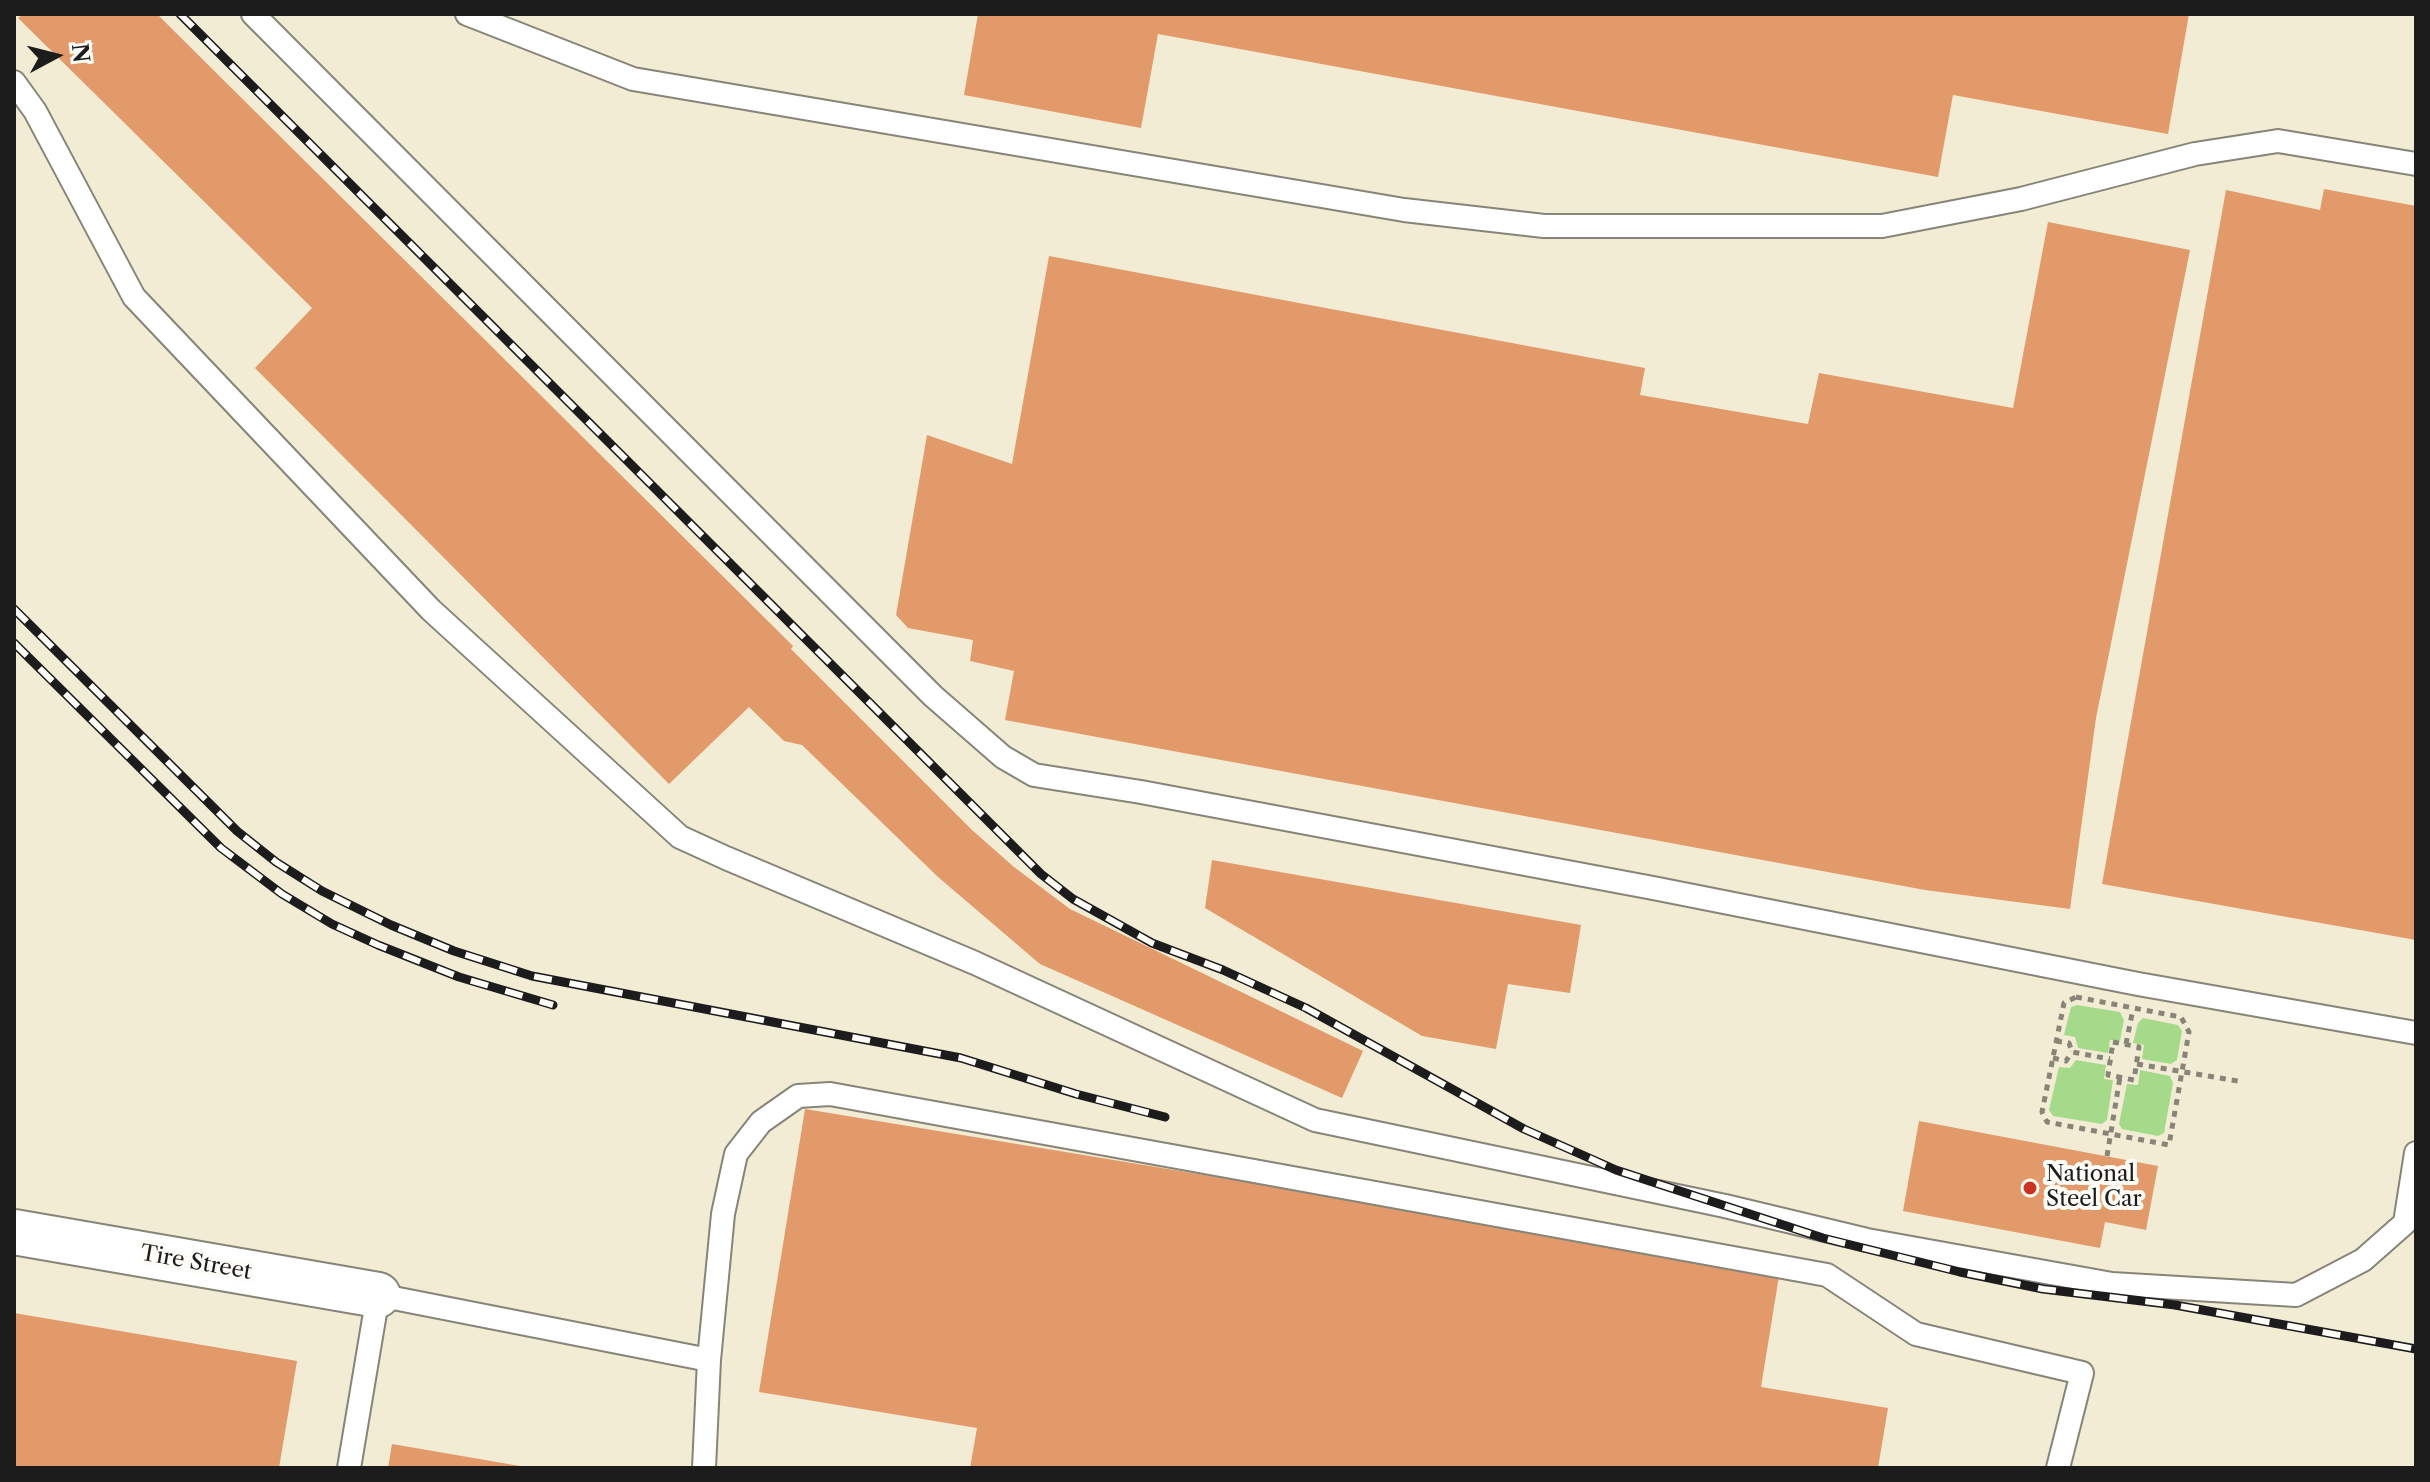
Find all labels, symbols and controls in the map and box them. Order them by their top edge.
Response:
north arrow [16,16,96,96]
text: N [66,42,95,64]
place label: National Steel Car [2046,1162,2142,1214]
marker: National Steel Car [2021,1179,2039,1197]
street label: Tire Street [138,1240,254,1286]

